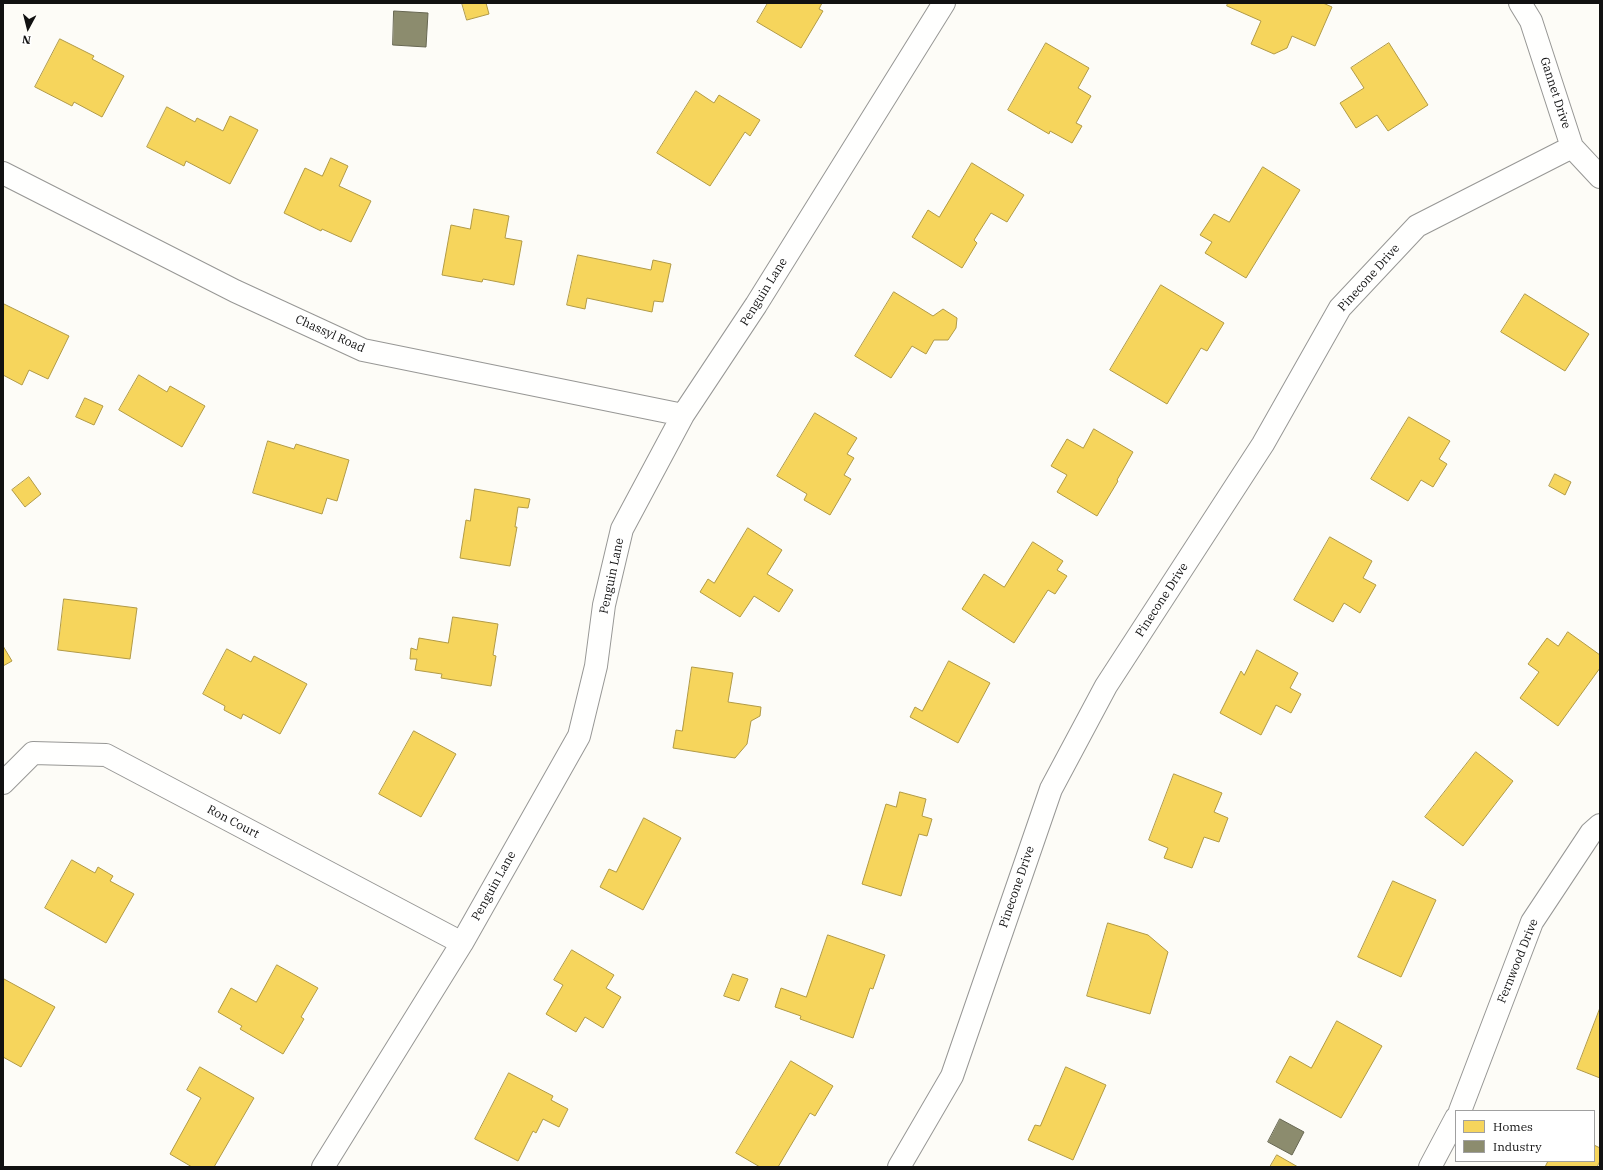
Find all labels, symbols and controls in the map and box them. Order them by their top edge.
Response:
north arrow [8,8,48,48]
text: N [21,32,32,47]
street label: Gannet Drive [1537,55,1573,131]
street label: Pinecone Drive [1335,241,1403,315]
street label: Penguin Lane [737,255,791,329]
street label: Chassyl Road [293,312,367,356]
street label: Penguin Lane [597,537,627,615]
street label: Pinecone Drive [1133,560,1191,640]
street label: Ron Court [205,802,261,842]
street label: Pinecone Drive [996,844,1038,930]
street label: Penguin Lane [469,849,519,923]
street label: Fernwood Drive [1495,917,1541,1005]
legend [1455,1110,1595,1162]
text: Homes [1493,1119,1533,1134]
text: Industry [1493,1139,1542,1154]

